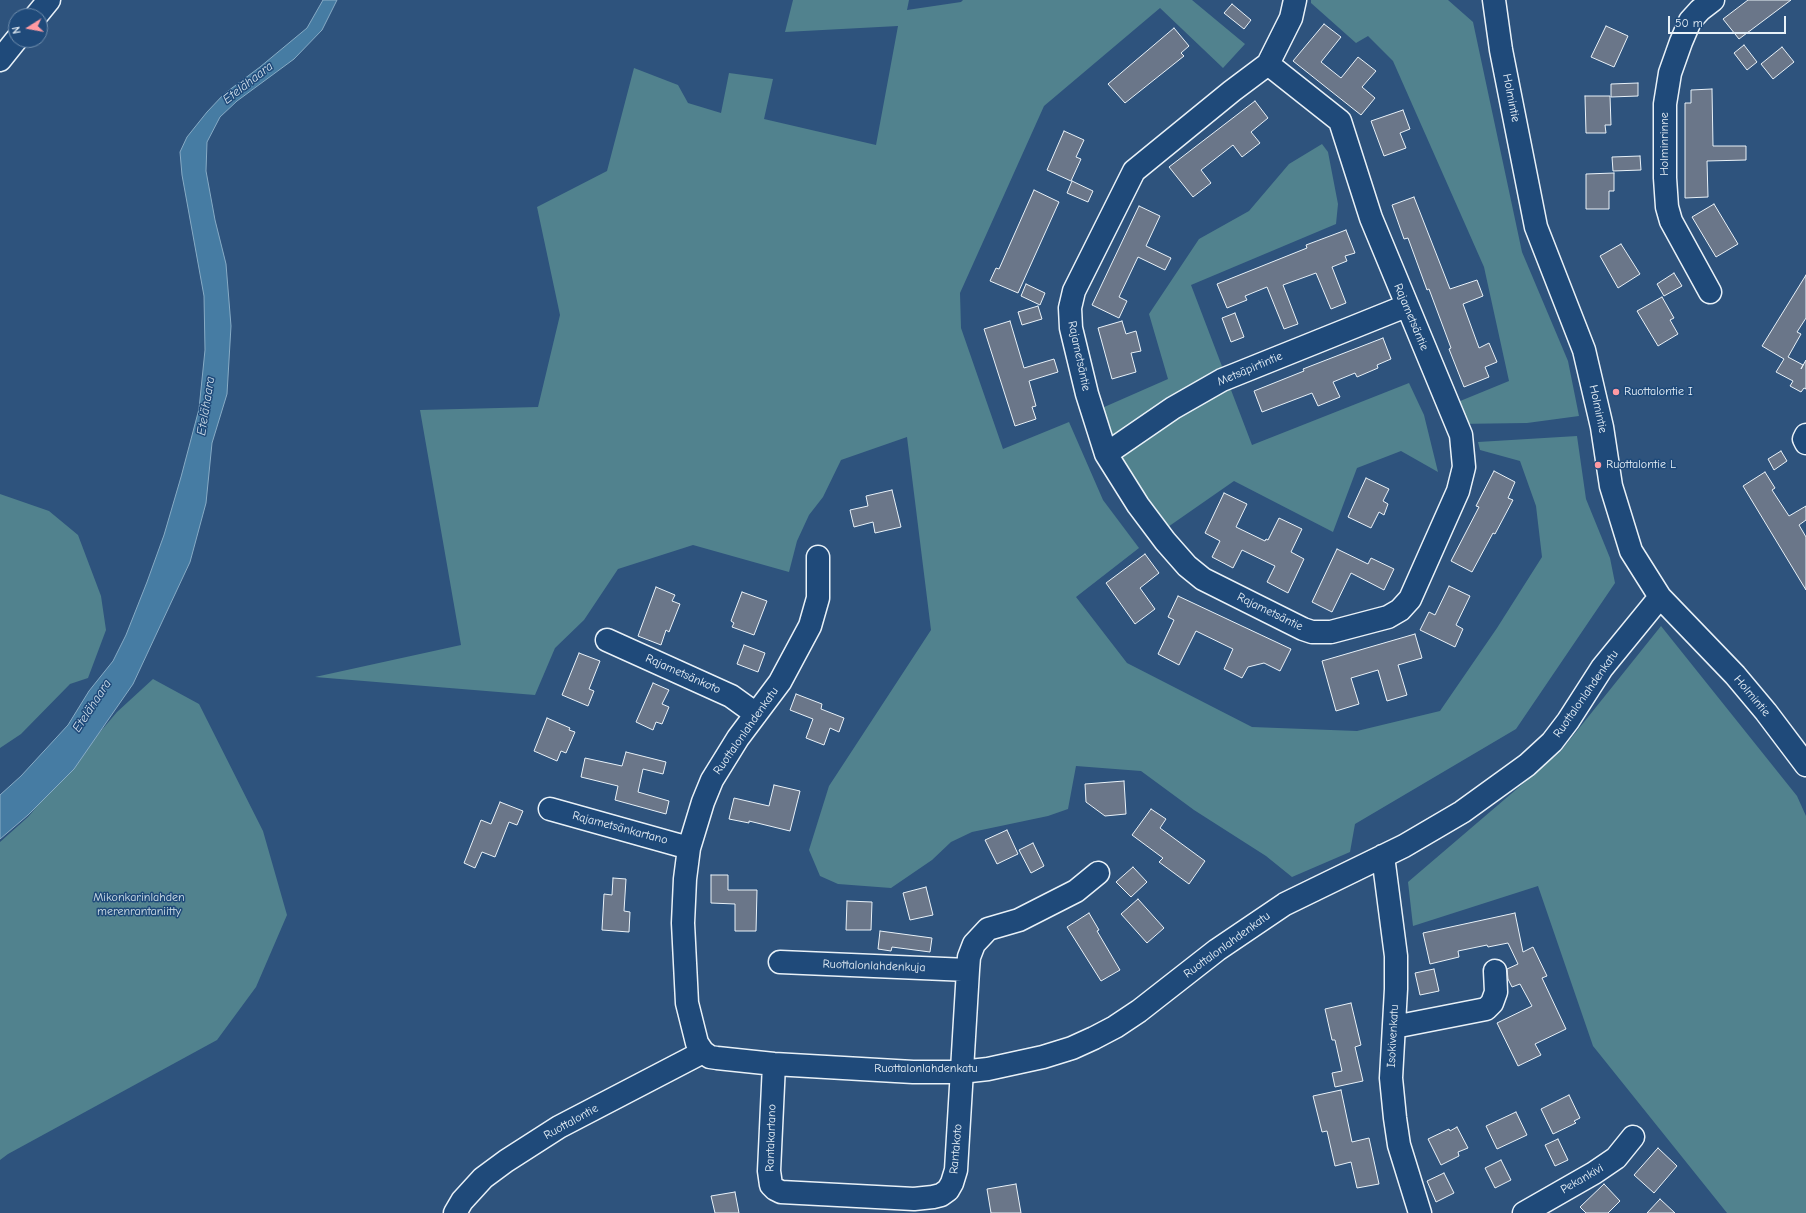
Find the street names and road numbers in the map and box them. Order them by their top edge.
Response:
street label: Holmintie [1499,73,1523,123]
street label: Holminrinne [1658,112,1672,176]
street label: Rajametsäntie [1390,281,1432,353]
street label: Rajametsäntie [1065,320,1093,392]
street label: Metsäpirtintie [1215,349,1285,389]
street label: Holmintie [1586,383,1610,435]
street label: Rajametsäntie [1235,590,1305,634]
street label: Ruottalonlahdenkatu [1550,648,1622,740]
street label: Rajametsänkoto [643,651,723,697]
street label: Holmintie [1731,673,1773,719]
street label: Ruottalonlahdenkatu [710,685,782,777]
street label: Rajametsänkartano [571,808,669,848]
street label: Ruottalonlahdenkatu [1181,909,1273,981]
street label: Ruottalonlahdenkuja [822,957,926,975]
street label: Isokivenkatu [1384,1004,1402,1068]
street label: Ruottalonlahdenkatu [874,1062,978,1076]
street label: Ruottalontie [541,1101,601,1143]
street label: Rantakartano [763,1104,779,1172]
street label: Rantakoto [947,1123,965,1175]
street label: Pekankivi [1558,1161,1606,1197]

